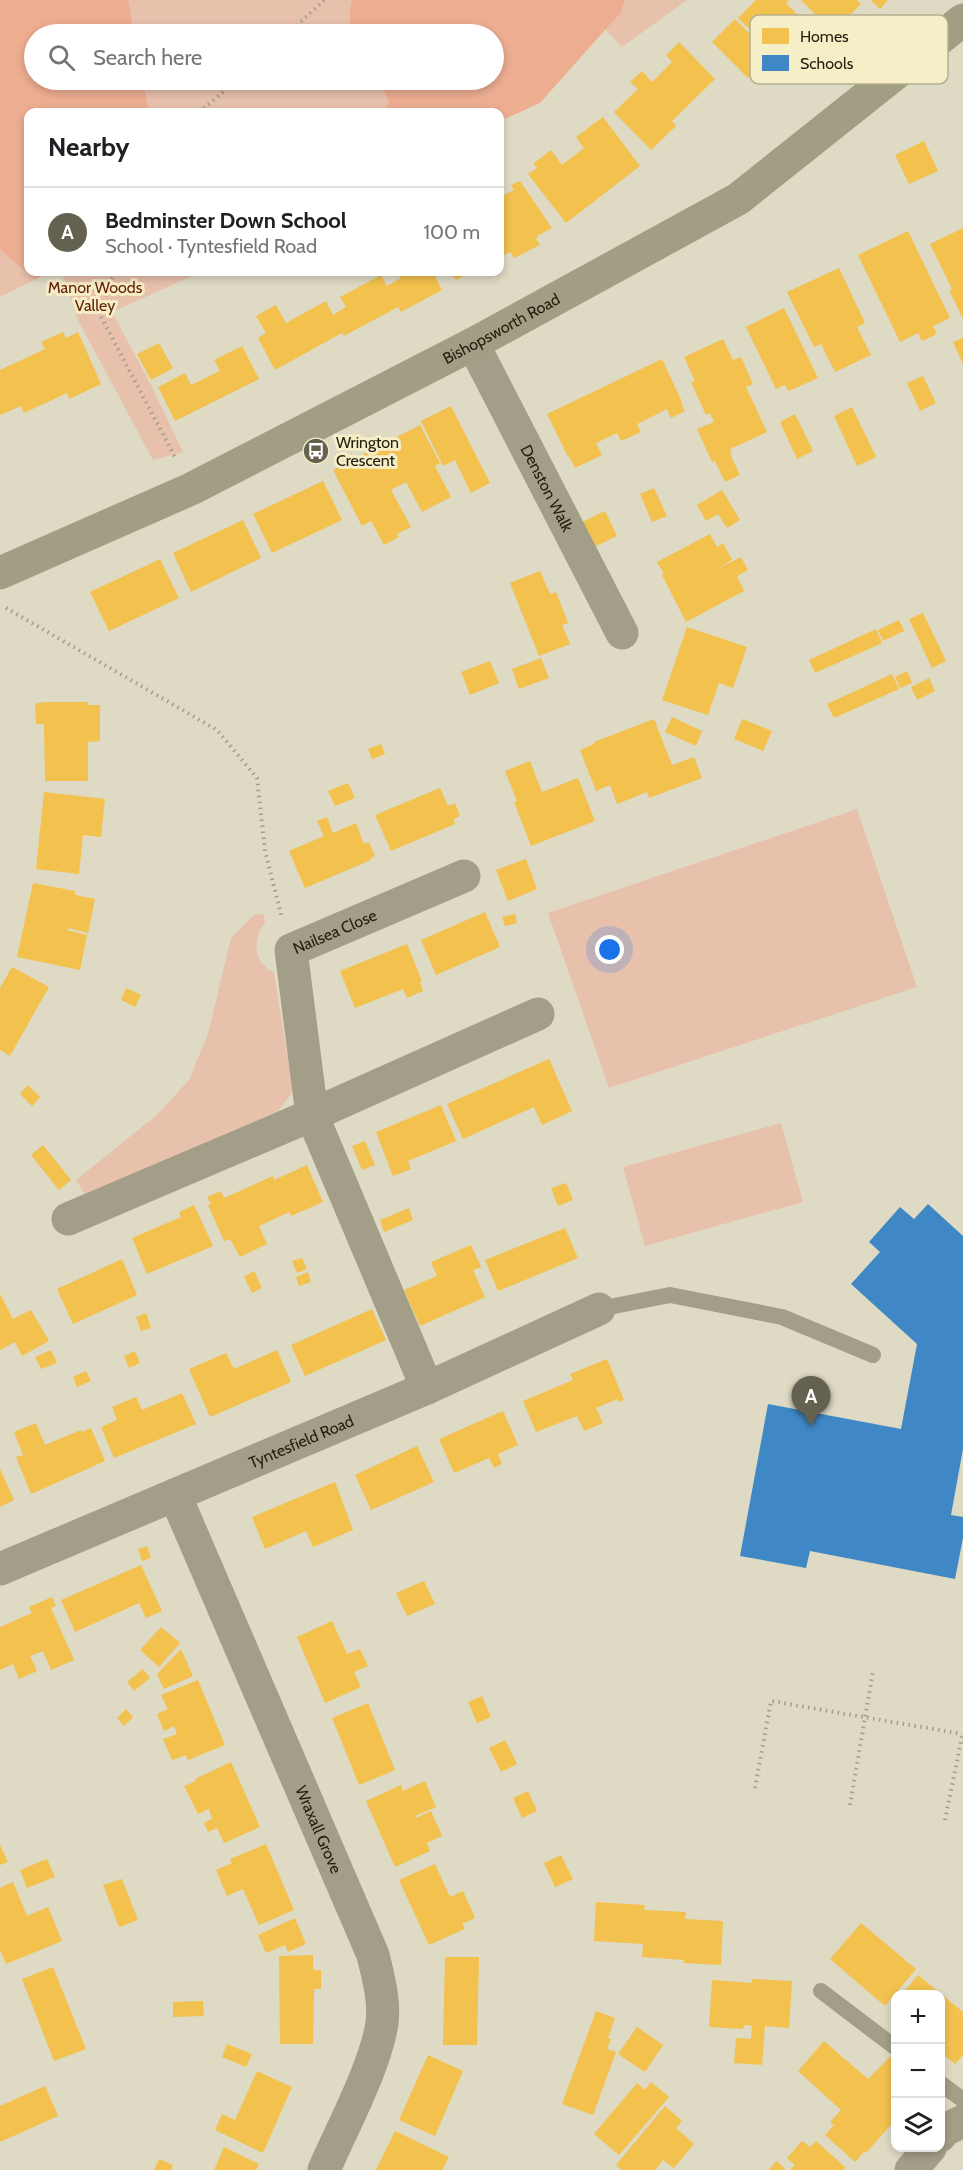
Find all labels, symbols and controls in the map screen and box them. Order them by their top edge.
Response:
legend [750,15,948,84]
search box [24,24,504,90]
text: Homes [800,27,849,46]
icon: search [45,41,78,74]
text: Search here [93,44,202,71]
text: Schools [800,54,854,73]
text: Nearby [48,131,129,163]
text: Bedminster Down School [105,207,347,234]
text: A [61,220,74,244]
text: 100 m [424,220,480,244]
text: School · Tyntesfield Road [105,234,317,258]
park label: Manor Woods Valley [48,278,143,315]
street label: Bishopsworth Road [439,289,563,368]
place label: Wrington Crescent [336,433,399,470]
bus stop icon: Wrington Crescent [301,436,331,466]
street label: Denston Walk [517,441,578,535]
street label: Nailsea Close [290,905,379,958]
your location [595,935,624,964]
pin: A [792,1376,830,1426]
street label: Tyntesfield Road [246,1411,356,1472]
street label: Wraxall Grove [292,1783,346,1876]
map controls [891,1990,945,2152]
button: + [891,1990,945,2044]
button: − [891,2044,945,2098]
button: layers [891,2098,945,2152]

